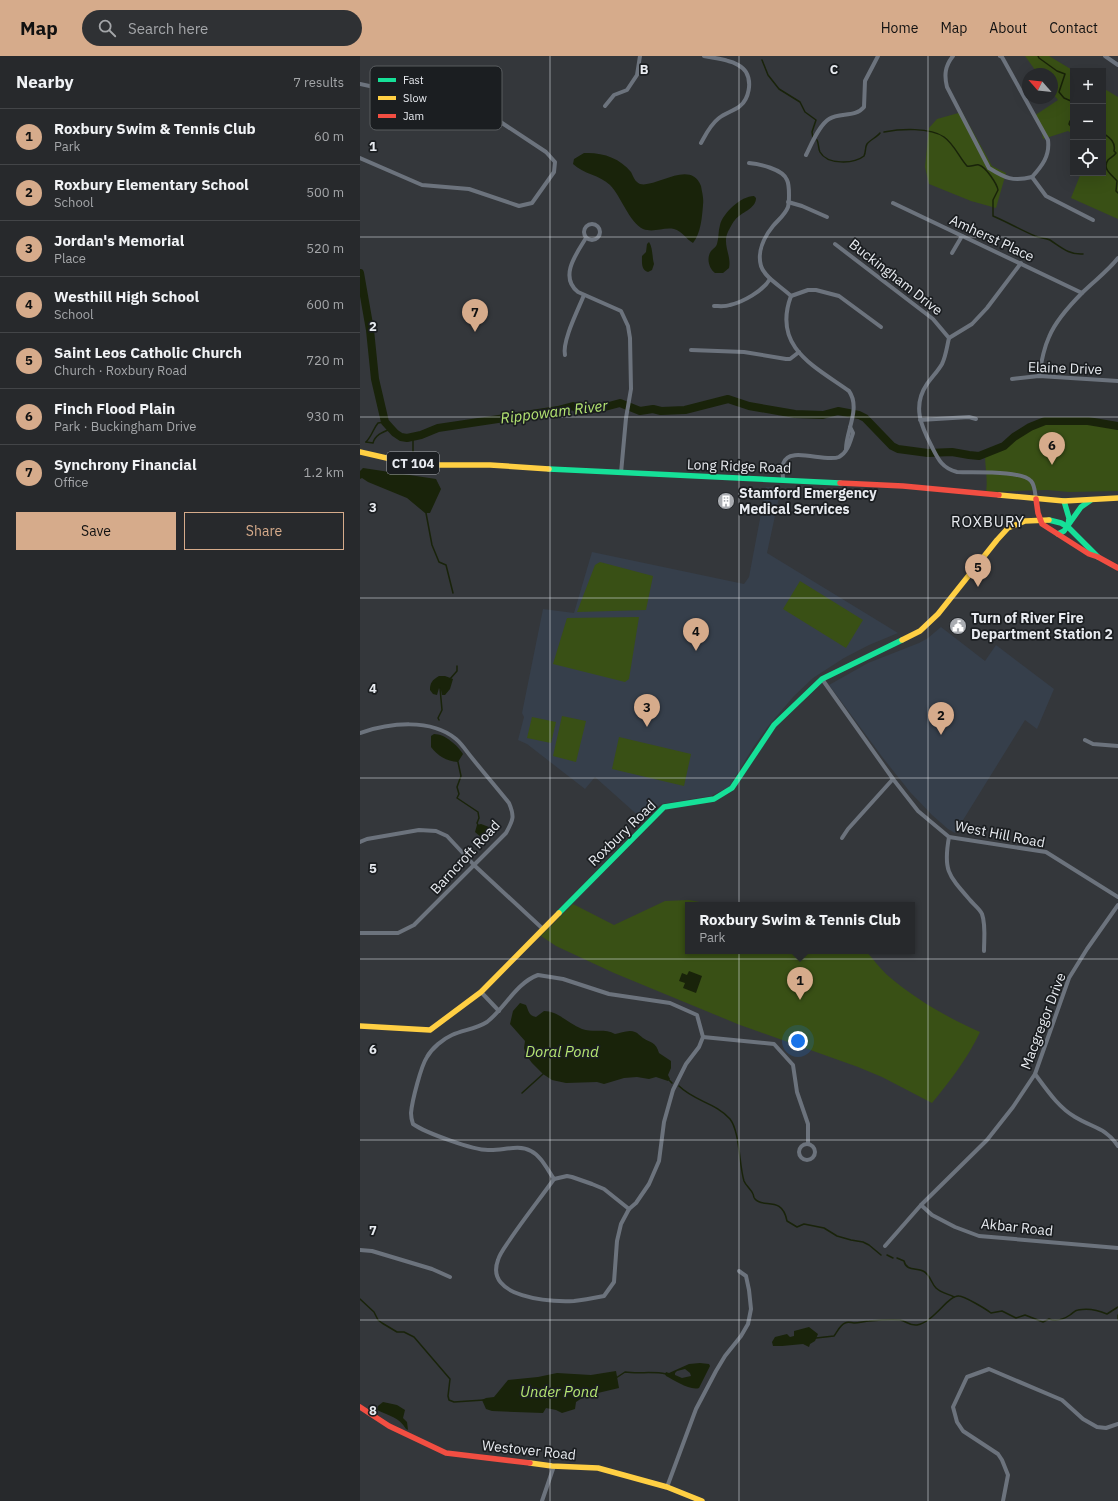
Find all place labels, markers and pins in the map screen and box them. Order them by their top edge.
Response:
pin: 7 [462,299,488,332]
pin: 6 [1039,432,1065,465]
place label: Stamford Emergency Medical Services [739,484,877,518]
building icon: Stamford Emergency Medical Services [716,491,736,511]
pin: 5 [965,554,991,587]
place label: Turn of River Fire Department Station 2 [971,609,1113,643]
public building icon: Turn of River Fire Department Station 2 [948,616,968,636]
pin: 4 [683,618,709,651]
pin: 3 [634,694,660,727]
pin: 2 [928,702,954,735]
pin: 1 [787,967,813,1000]

